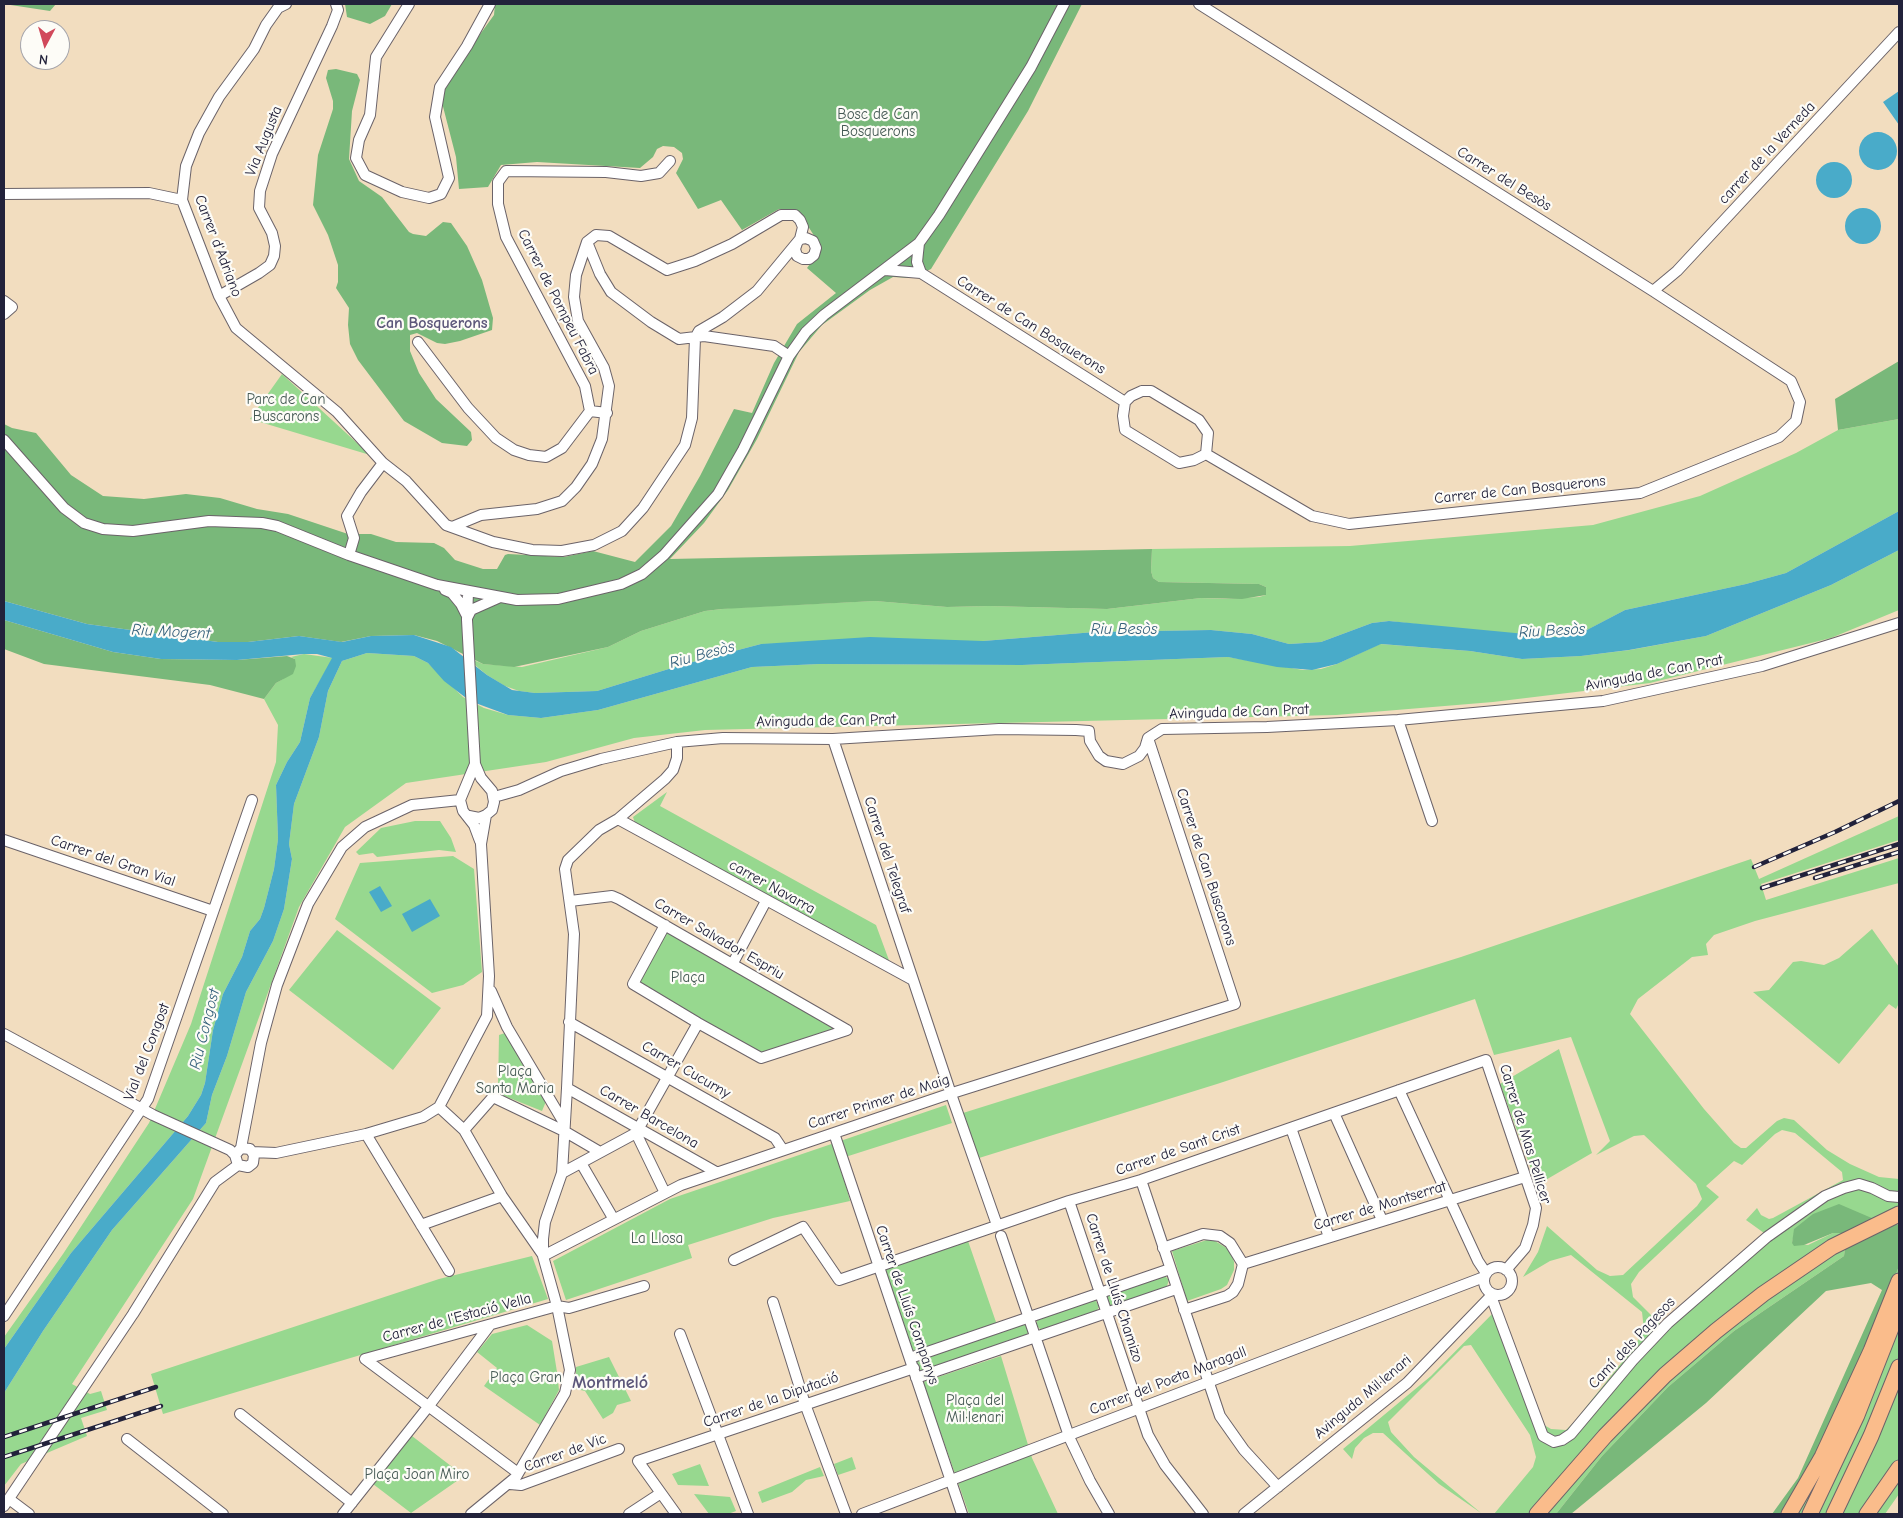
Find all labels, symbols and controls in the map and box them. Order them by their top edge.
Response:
north arrow [20,20,70,70]
text: N [38,50,49,68]
street label: carrer de la Verneda [1715,98,1819,208]
street label: Via Augusta [242,103,286,179]
park label: Bosc de Can Bosquerons [837,106,919,141]
street label: Carrer del Besòs [1453,143,1555,215]
street label: Carrer d'Adriano [190,192,246,300]
street label: Carrer de Pompeu Fabra [513,226,603,378]
street label: Carrer de Can Bosquerons [953,272,1109,378]
district label: Can Bosquerons [376,313,488,333]
park label: Parc de Can Buscarons [247,391,325,426]
street label: Carrer de Can Bosquerons [1433,472,1607,508]
water label: Riu Besòs [1091,619,1157,639]
water label: Riu Mogent [131,620,211,644]
water label: Riu Besòs [1518,620,1586,642]
water label: Riu Besòs [667,637,737,673]
street label: Avinguda de Can Prat [1584,651,1724,695]
street label: Avinguda de Can Prat [1169,701,1309,723]
street label: Avinguda de Can Prat [756,711,896,731]
street label: Carrer de Can Buscarons [1172,786,1240,948]
street label: Carrer del Telegraf [860,795,914,915]
street label: Carrer del Gran Vial [48,831,178,891]
street label: carrer Navarra [726,856,818,918]
street label: Carrer Salvador Espriu [651,894,787,984]
park label: Plaça [671,969,705,987]
water label: Riu Congost [186,987,224,1071]
street label: Vial del Congost [120,1001,174,1103]
street label: Carrer Cucurny [638,1037,734,1103]
street label: Carrer de Mas Pellicer [1495,1062,1555,1206]
park label: Plaça Santa Maria [476,1063,554,1098]
street label: Carrer Primer de Maig [806,1071,952,1133]
street label: Carrer Barcelona [596,1081,702,1153]
street label: Carrer de Sant Crist [1113,1120,1243,1180]
street label: Carrer de Montserrat [1311,1177,1449,1235]
street label: Carrer de Lluís Chamizo [1081,1211,1147,1365]
street label: Carrer de Lluís Companys [871,1223,943,1387]
park label: La Llosa [631,1230,683,1248]
street label: Carrer de l'Estació Vella [381,1289,533,1347]
street label: Camí dels Pagesos [1585,1293,1679,1393]
street label: Carrer del Poeta Maragall [1087,1343,1249,1419]
street label: Avinguda Mil·lenari [1311,1351,1415,1443]
street label: Carrer de la Diputació [701,1368,841,1432]
park label: Plaça Gran [490,1369,562,1387]
district label: Montmeló [572,1372,648,1394]
park label: Plaça del Mil·lenari [946,1392,1004,1427]
street label: Carrer de Vic [521,1430,609,1476]
park label: Plaça Joan Miro [365,1466,469,1484]

